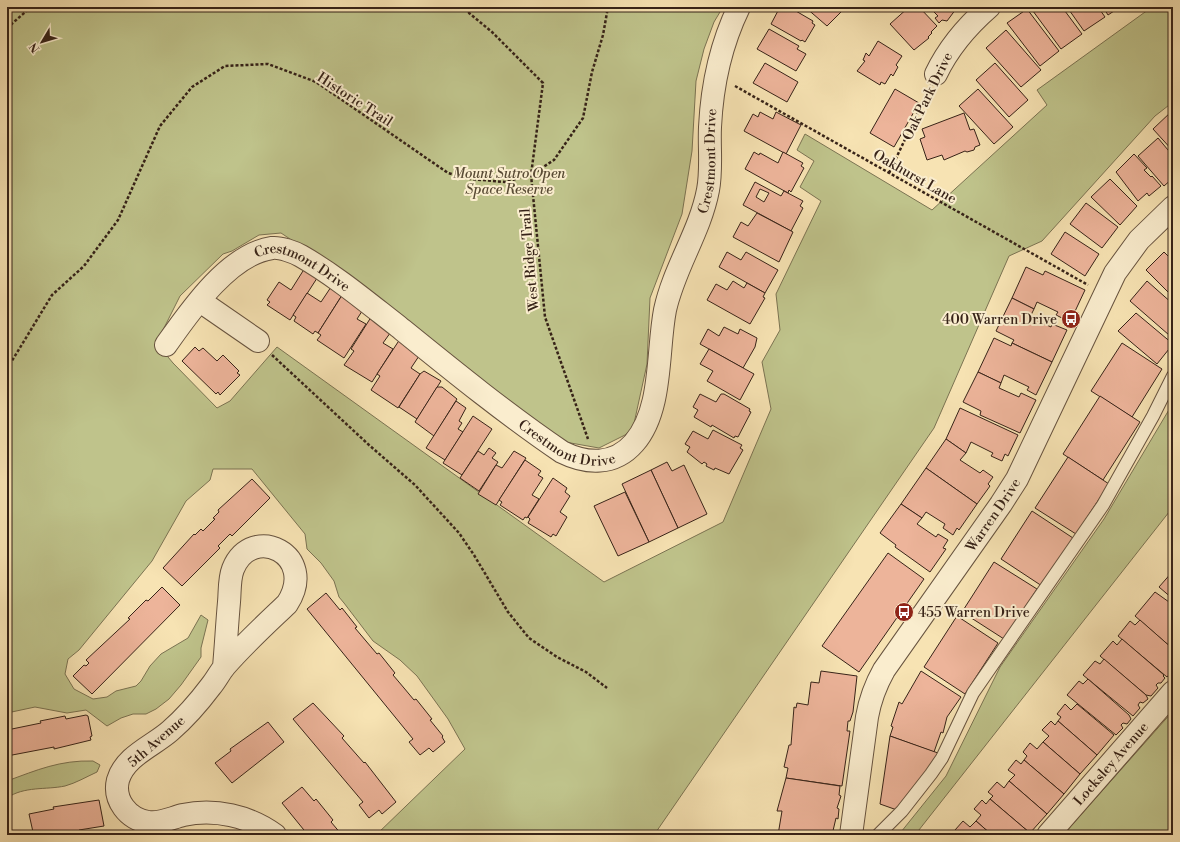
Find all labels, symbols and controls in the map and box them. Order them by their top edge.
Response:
north arrow [22,22,62,62]
text: N [27,40,43,55]
street label: Oak Park Drive [899,49,957,143]
street label: Historic Trail [313,69,396,131]
street label: Crestmont Drive [694,108,721,216]
street label: Oakhurst Lane [869,146,960,208]
park label: Mount Sutro Open Space Reserve [453,165,565,199]
street label: West Ridge Trail [517,208,544,313]
street label: Crestmont Drive [252,240,353,296]
bus stop icon: 400 Warren Drive [1060,308,1082,330]
place label: 400 Warren Drive [942,311,1057,329]
street label: Crestmont Drive [514,416,618,471]
street label: Warren Drive [962,475,1025,556]
bus stop icon: 455 Warren Drive [893,601,915,623]
place label: 455 Warren Drive [918,604,1030,622]
street label: 5th Avenue [124,712,189,772]
street label: Locksley Avenue [1070,719,1153,810]

